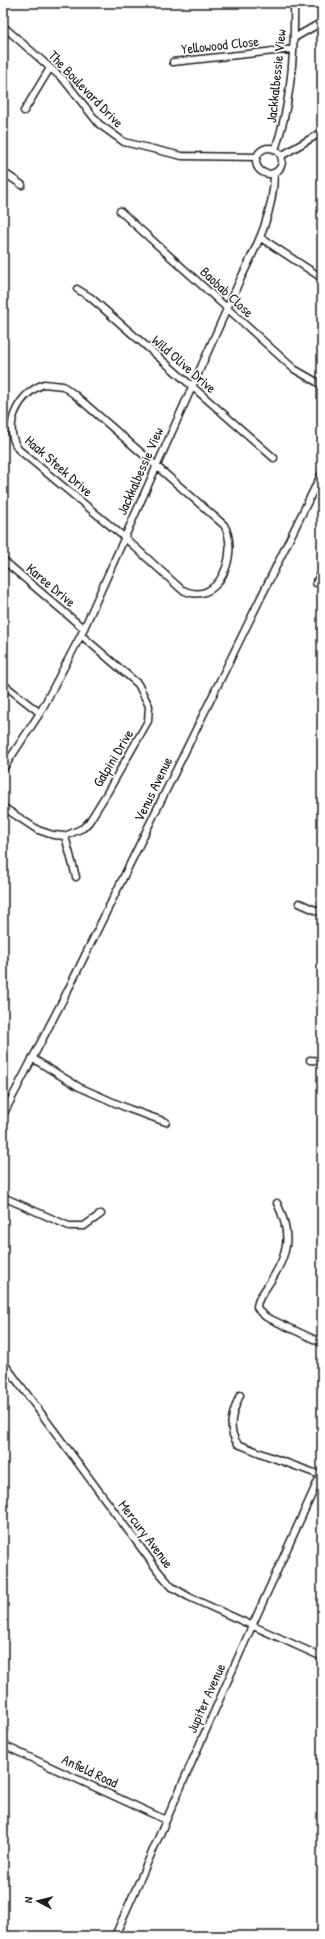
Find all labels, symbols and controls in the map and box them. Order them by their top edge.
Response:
street label: Jackkalbessie View [261,28,290,124]
street label: Yellowood Close [180,31,260,58]
street label: The Boulevard Drive [45,46,128,132]
street label: Baobab Close [197,262,258,322]
street label: Wild Olive Drive [148,330,221,397]
street label: Jackkalbessie View [112,424,168,518]
street label: Haak Steek Drive [21,431,98,501]
street label: Karee Drive [23,558,80,611]
street label: Galpini Drive [88,725,138,791]
street label: Venus Avenue [129,753,177,824]
street label: Mercury Avenue [114,1496,178,1572]
street label: Jupiter Avenue [182,1660,230,1736]
street label: Anfield Road [59,1749,122,1792]
north arrow [18,1881,58,1921]
text: N [21,1896,35,1904]

